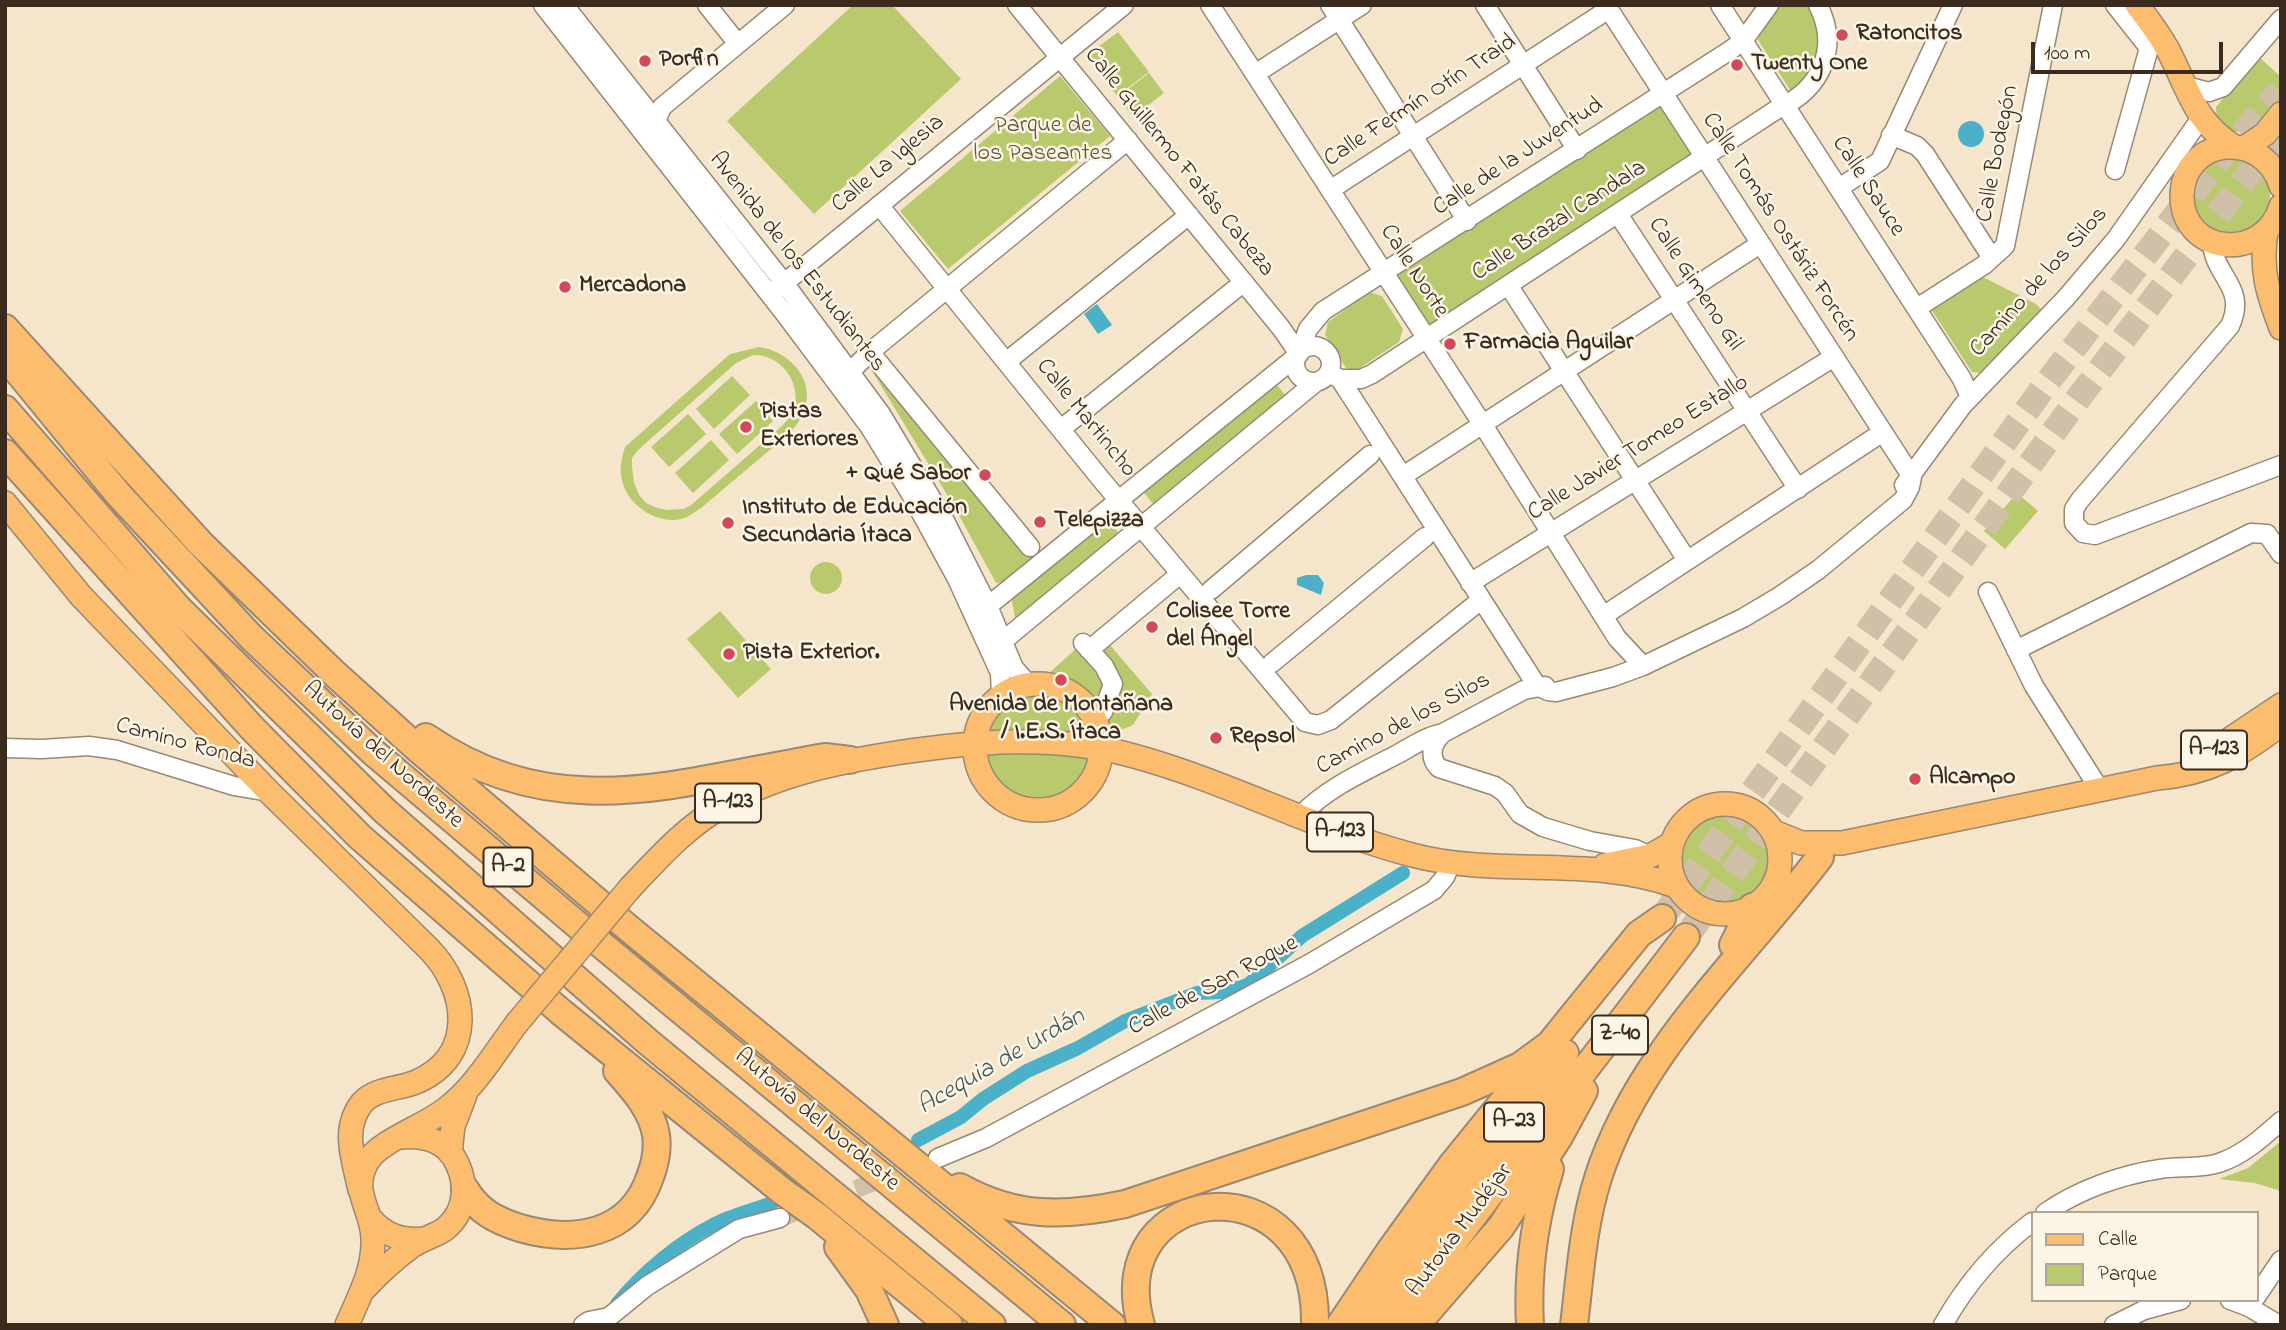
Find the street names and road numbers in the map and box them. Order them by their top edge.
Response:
street label: Calle Fermín Otín Traid [1319,29,1523,175]
street label: Calle Guillermo Fatás Cabeza [1077,42,1279,284]
street label: Calle Bodegón [1972,83,2026,225]
street label: Calle de la Juventud [1428,92,1610,224]
street label: Calle Tomás Ostáriz Forcén [1694,108,1864,348]
street label: Calle La Iglesia [827,109,951,221]
street label: Calle Sauce [1824,131,1910,243]
street label: Avenida de los Estudiantes [701,147,891,379]
street label: Calle Brazal Candala [1467,155,1653,289]
street label: Camino de los Silos [1965,202,2115,364]
street label: Calle Gimeno Gil [1640,213,1748,357]
street label: Calle Norte [1372,220,1454,324]
street label: Calle Martincho [1028,354,1142,484]
street label: Calle Javier Tomeo Estallo [1523,369,1755,529]
street label: Camino de los Silos [1312,667,1496,783]
street label: Autovía del Nordeste [295,676,469,836]
street label: Camino Ronda [112,713,258,777]
road number: A-123 [2181,730,2247,770]
road number: A-123 [695,783,761,822]
road number: A-123 [1307,812,1373,852]
road number: A-2 [484,848,532,887]
street label: Calle de San Roque [1124,930,1304,1044]
road number: Z-40 [1592,1016,1648,1054]
street label: Autovía del Nordeste [727,1043,905,1199]
road number: A-23 [1484,1102,1544,1142]
street label: Autovía Mudéjar [1402,1159,1520,1303]

